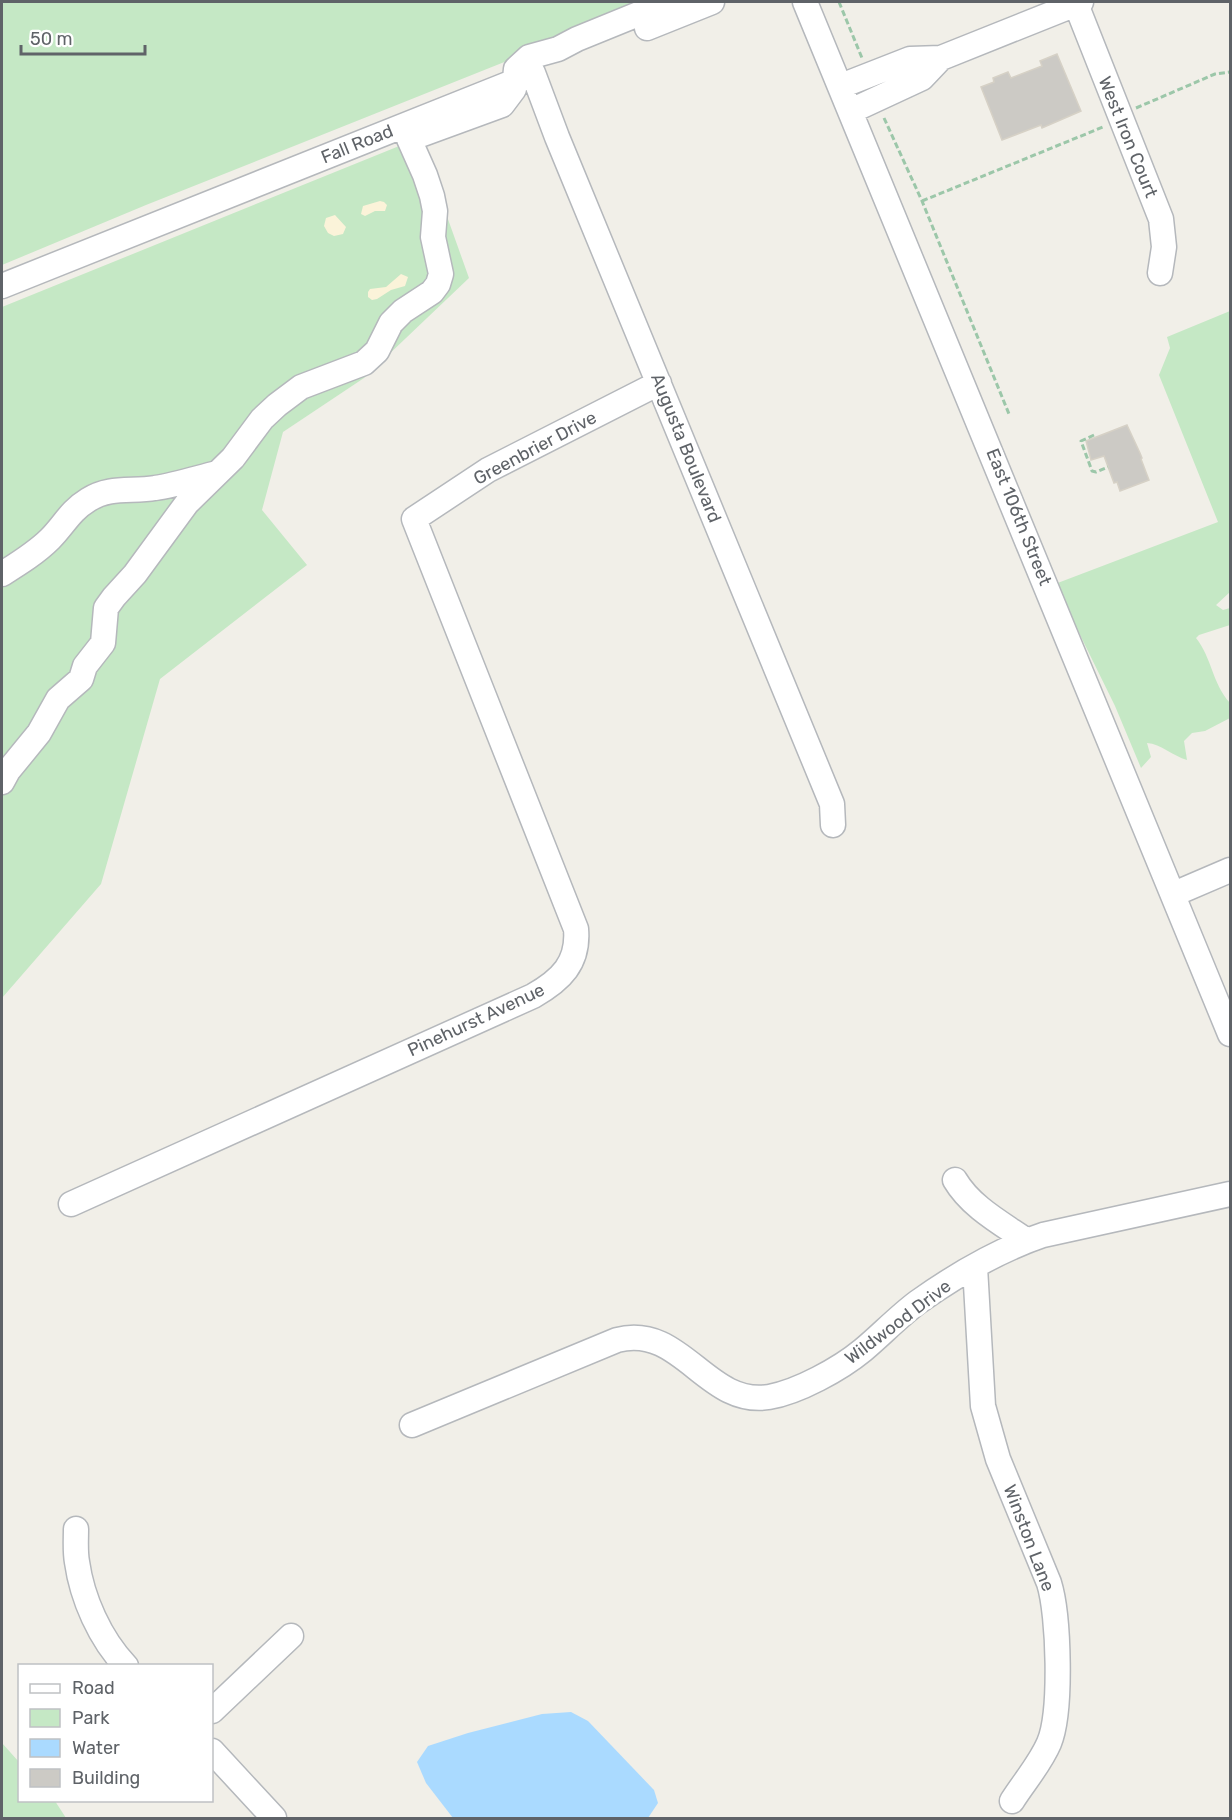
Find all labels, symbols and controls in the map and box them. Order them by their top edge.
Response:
scale bar [21,18,146,56]
text: 50 m [30,28,73,50]
street label: West Iron Court [1094,73,1162,201]
street label: Fall Road [318,120,396,168]
street label: Augusta Boulevard [646,370,726,526]
street label: Greenbrier Drive [470,406,600,490]
street label: East 106th Street [981,445,1057,589]
street label: Pinehurst Avenue [404,979,548,1061]
street label: Wildwood Drive [841,1275,955,1369]
street label: Winston Lane [999,1481,1059,1595]
legend [18,1664,213,1802]
text: Road [72,1677,115,1699]
text: Park [72,1707,110,1729]
text: Water [72,1737,120,1759]
text: Building [72,1767,140,1789]

